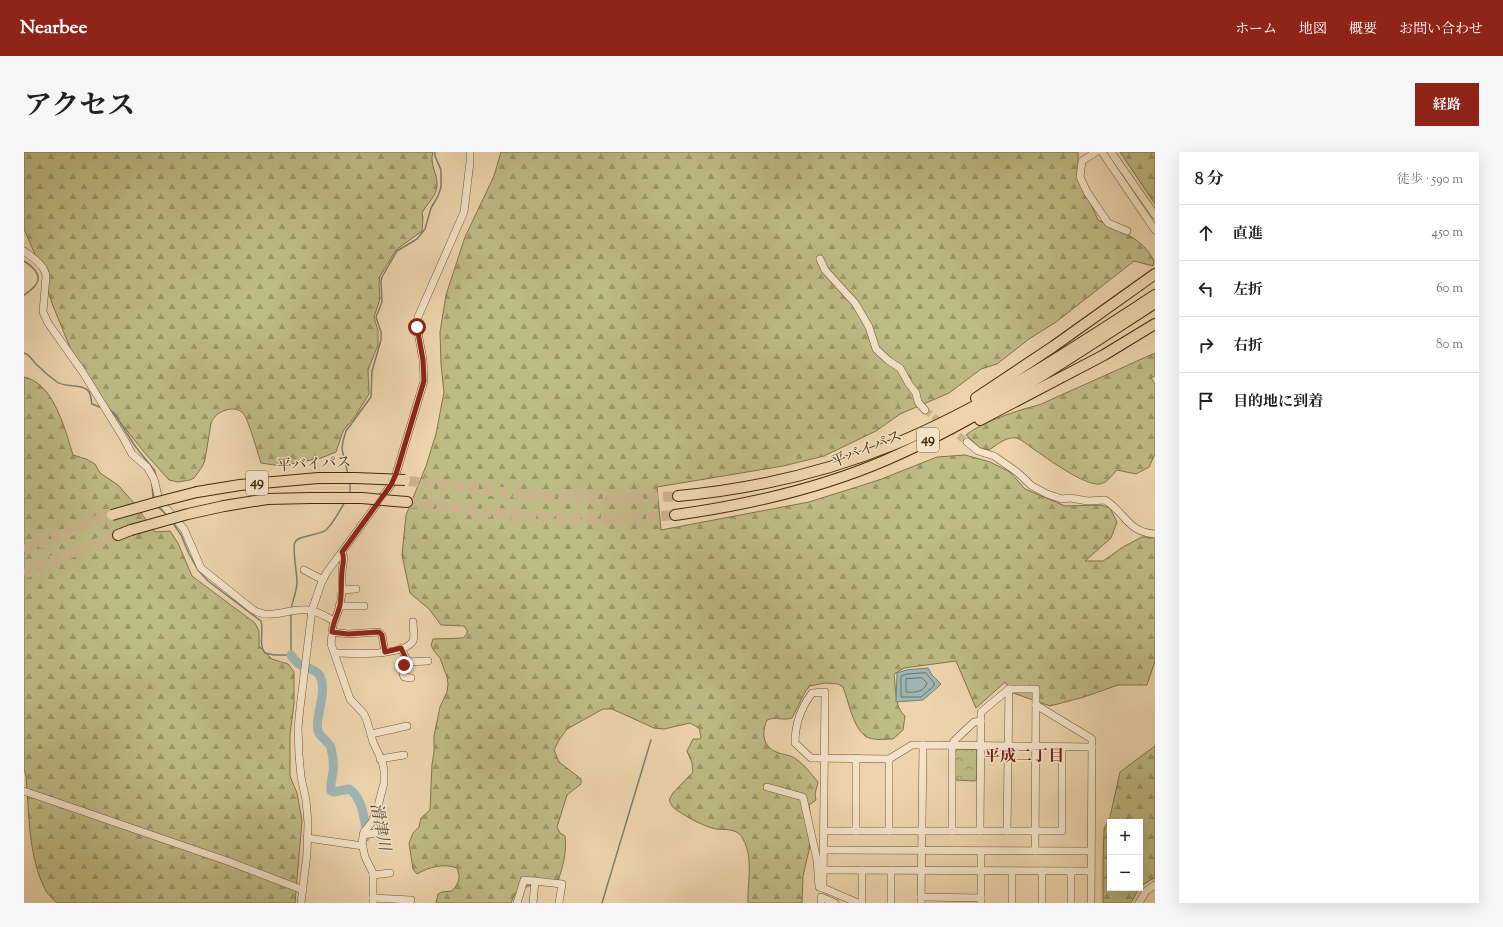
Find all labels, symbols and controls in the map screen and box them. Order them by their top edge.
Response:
text: Nearbee [20,15,87,42]
text: ホーム [1235,20,1277,40]
text: 地図 [1299,20,1327,40]
text: 概要 [1349,20,1377,40]
text: お問い合わせ [1399,20,1483,40]
button: 経路 [1415,83,1479,126]
text: アクセス [24,87,135,127]
text: 8 分 [1195,168,1224,192]
text: 徒歩 · 590 m [1397,171,1463,189]
icon: ahead [1195,222,1217,244]
text: 直進 [1233,224,1263,245]
text: 450 m [1432,224,1463,242]
icon: left [1195,278,1217,300]
text: 左折 [1233,280,1263,301]
text: 60 m [1436,280,1463,298]
route start [408,318,426,336]
icon: right [1195,334,1217,356]
text: 右折 [1233,336,1263,357]
text: 80 m [1436,336,1463,354]
icon: arrive [1195,390,1217,412]
text: 目的地に到着 [1233,392,1323,413]
street label: 平バイパス [828,426,906,474]
road number: 49 [917,428,939,452]
street label: 平バイパス [276,453,352,477]
road number: 49 [246,471,268,495]
route end [395,656,413,674]
district label: 平成二丁目 [984,746,1064,769]
water label: 滑津川 [363,801,395,855]
map controls [1107,819,1143,891]
button: + [1107,819,1143,855]
button: − [1107,855,1143,891]

